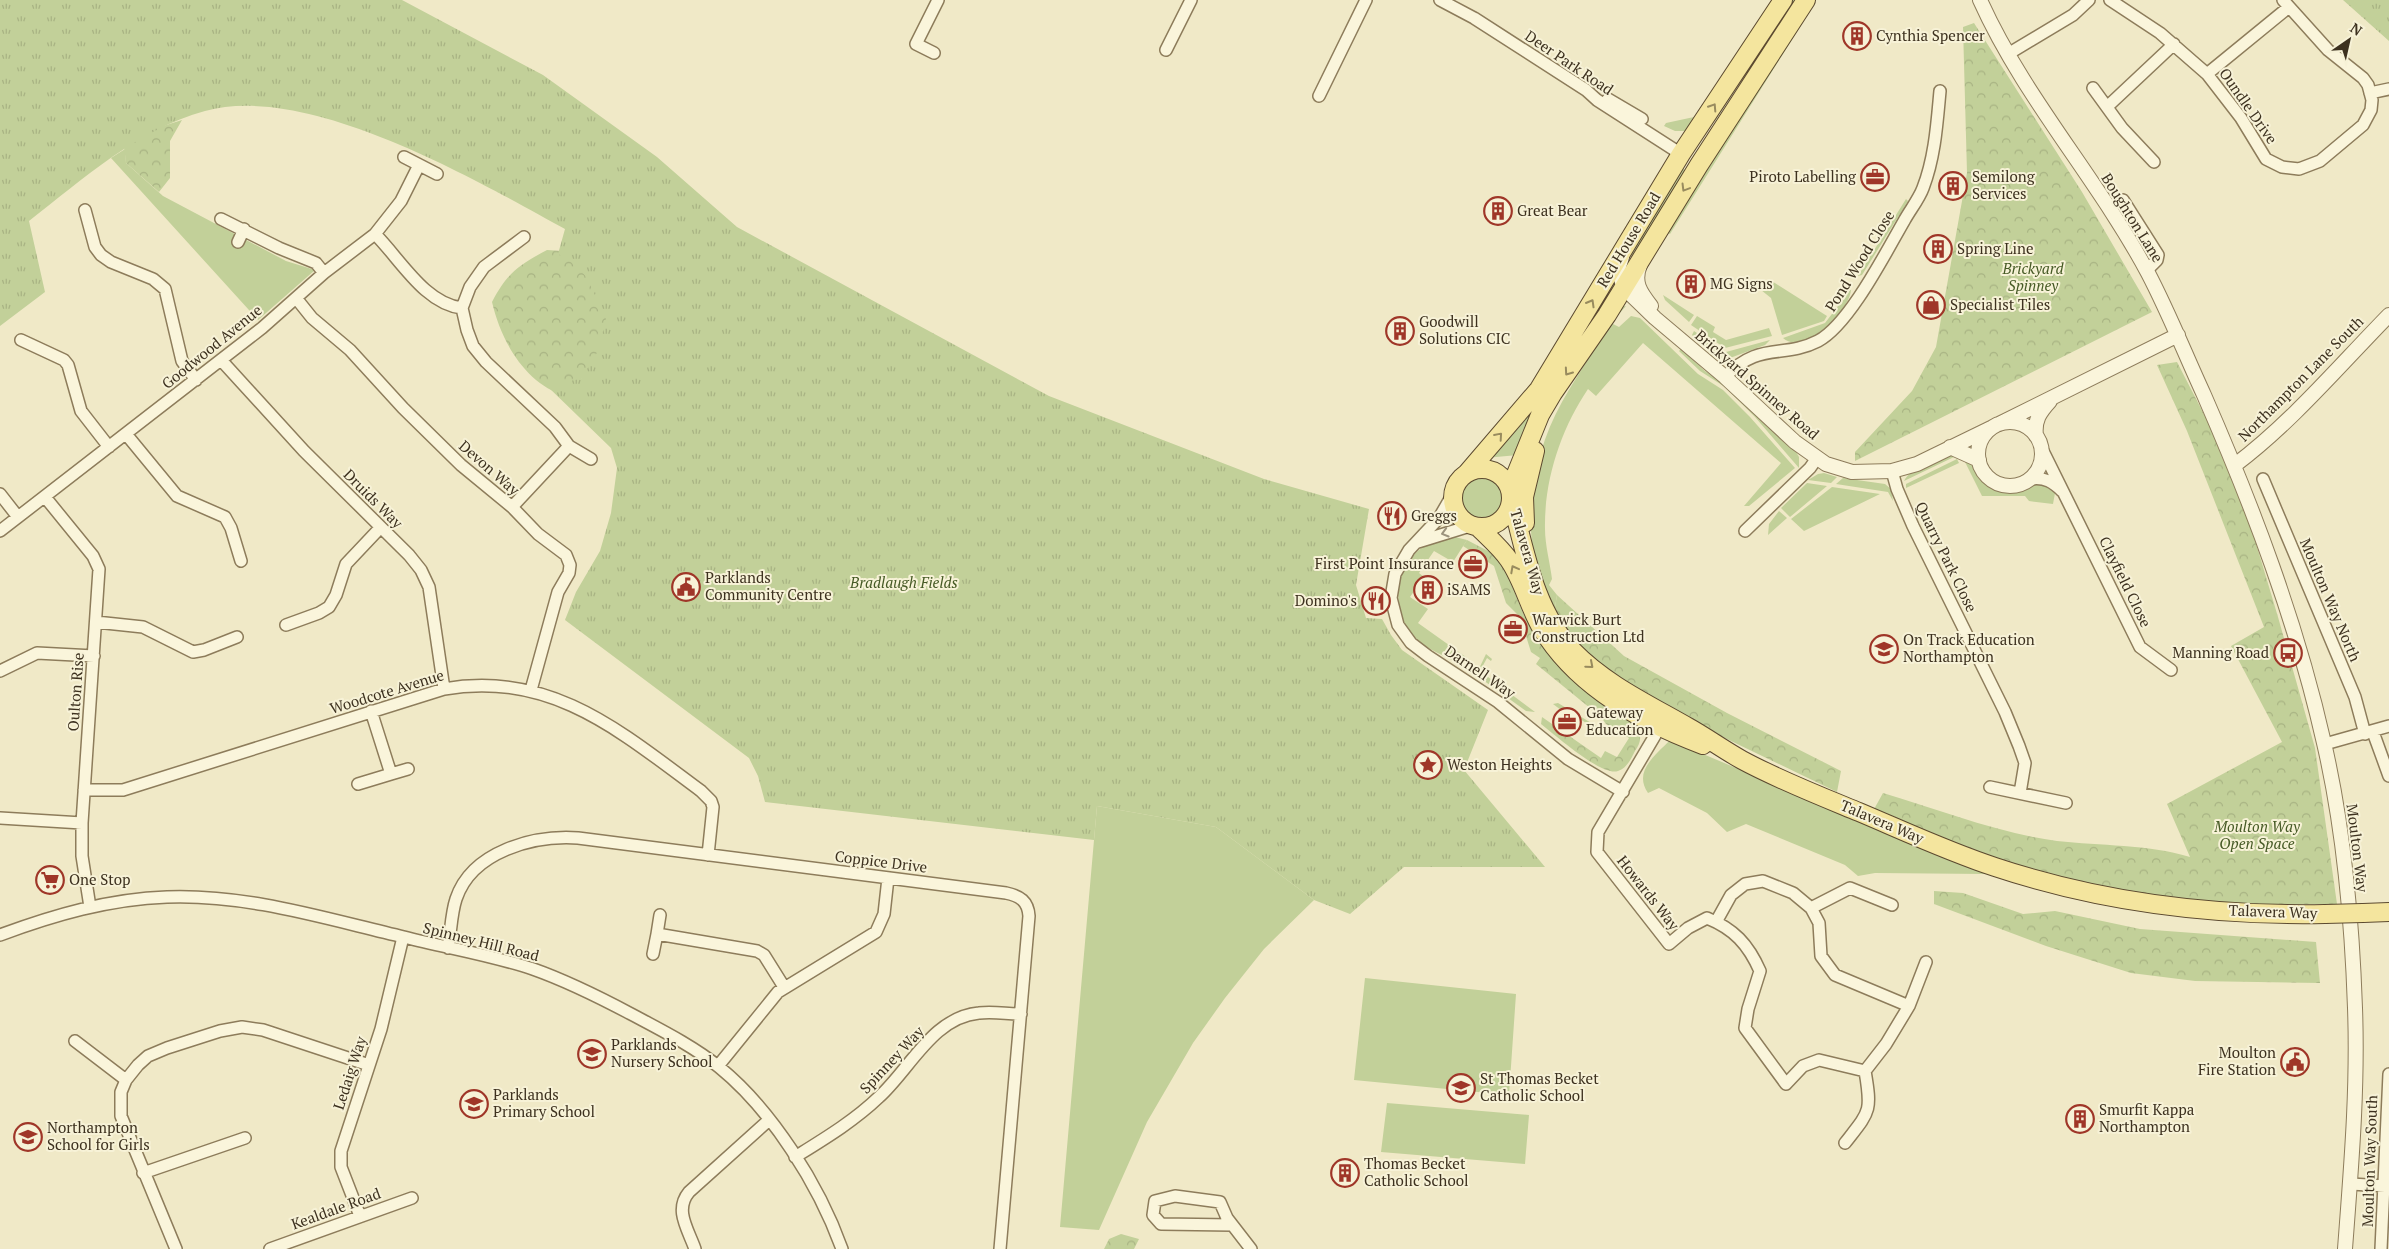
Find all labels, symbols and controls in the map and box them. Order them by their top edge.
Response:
north arrow [2324,15,2374,65]
text: N [2347,18,2367,40]
building icon: Cynthia Spencer [1842,21,1872,51]
street label: Deer Park Road [1522,25,1618,99]
place label: Cynthia Spencer [1876,25,1985,45]
street label: Oundle Drive [2215,63,2282,147]
one-way arrow [1707,104,1716,113]
office icon: Piroto Labelling [1860,162,1890,192]
place label: Piroto Labelling [1749,166,1857,186]
place label: Semilong Services [1972,166,2036,203]
street label: Boughton Lane [2097,169,2168,266]
building icon: Semilong Services [1938,171,1968,201]
one-way arrow [1682,183,1692,192]
street label: Red House Road [1592,188,1664,291]
building icon: Great Bear [1483,196,1513,226]
place label: Great Bear [1517,200,1588,220]
street label: Pond Wood Close [1820,206,1898,315]
building icon: Spring Line [1923,234,1953,264]
place label: Spring Line [1957,238,2033,258]
park label: Brickyard Spinney [2001,258,2065,295]
building icon: MG Signs [1676,269,1706,299]
place label: MG Signs [1710,273,1773,293]
shop icon: Specialist Tiles [1916,290,1946,320]
place label: Specialist Tiles [1950,294,2050,314]
street label: Goodwood Avenue [157,300,266,393]
one-way arrow [1585,300,1595,309]
place label: Goodwill Solutions CIC [1419,311,1511,348]
street label: Northampton Lane South [2233,311,2368,445]
building icon: Goodwill Solutions CIC [1385,316,1415,346]
street label: Brickyard Spinney Road [1691,325,1824,444]
one-way arrow [1565,366,1574,376]
one-way arrow [1493,433,1502,442]
street label: Devon Way [455,435,525,499]
street label: Druids Way [340,464,408,533]
street label: Quarry Park Close [1912,498,1982,615]
restaurant icon: Greggs [1377,501,1407,531]
place label: Greggs [1411,505,1457,525]
street label: Talavera Way [1506,506,1550,597]
one-way arrow [1441,528,1449,538]
street label: Clayfield Close [2095,533,2157,630]
street label: Moulton Way North [2296,535,2366,664]
office icon: First Point Insurance [1458,549,1488,579]
place label: First Point Insurance [1315,553,1454,573]
one-way arrow [1510,565,1520,574]
place label: Parklands Community Centre [705,567,832,604]
public building icon: Parklands Community Centre [671,572,701,602]
park label: Bradlaugh Fields [849,572,958,592]
building icon: iSAMS [1413,575,1443,605]
place label: iSAMS [1447,579,1491,599]
restaurant icon: Domino's [1361,586,1391,616]
place label: Domino's [1295,590,1357,610]
place label: Warwick Burt Construction Ltd [1532,609,1645,646]
office icon: Warwick Burt Construction Ltd [1498,614,1528,644]
place label: On Track Education Northampton [1903,629,2035,666]
school or university icon: On Track Education Northampton [1869,634,1899,664]
bus stop icon: Manning Road [2273,638,2303,668]
street label: Darnell Way [1441,640,1520,702]
place label: Manning Road [2172,642,2269,662]
street label: Oulton Rise [62,652,88,732]
one-way arrow [1584,660,1593,669]
street label: Woodcote Avenue [327,664,446,718]
place label: Gateway Education [1586,702,1654,739]
office icon: Gateway Education [1552,707,1582,737]
place icon: Weston Heights [1413,750,1443,780]
place label: Weston Heights [1447,754,1552,774]
street label: Talavera Way [1838,795,1927,848]
street label: Moulton Way [2343,802,2373,894]
park label: Moulton Way Open Space [2213,816,2301,853]
street label: Coppice Drive [834,845,928,877]
street label: Howards Way [1613,851,1685,934]
supermarket icon: One Stop [35,865,65,895]
place label: One Stop [69,869,131,889]
street label: Talavera Way [2228,899,2318,923]
street label: Spinney Hill Road [421,917,541,965]
street label: Spinney Way [855,1021,928,1097]
street label: Ledaig Way [328,1033,370,1112]
place label: Parklands Nursery School [611,1034,713,1071]
school or university icon: Parklands Nursery School [577,1039,607,1069]
place label: Moulton Fire Station [2198,1042,2276,1079]
public building icon: Moulton Fire Station [2280,1047,2310,1077]
place label: St Thomas Becket Catholic School [1480,1068,1599,1105]
school or university icon: St Thomas Becket Catholic School [1446,1073,1476,1103]
place label: Parklands Primary School [493,1084,595,1121]
school or university icon: Parklands Primary School [459,1089,489,1119]
street label: Moulton Way South [2357,1094,2381,1227]
place label: Smurfit Kappa Northampton [2099,1099,2195,1136]
building icon: Smurfit Kappa Northampton [2065,1104,2095,1134]
place label: Northampton School for Girls [47,1117,150,1154]
school or university icon: Northampton School for Girls [13,1122,43,1152]
place label: Thomas Becket Catholic School [1364,1153,1469,1190]
building icon: Thomas Becket Catholic School [1330,1158,1360,1188]
street label: Kealdale Road [288,1183,383,1233]

